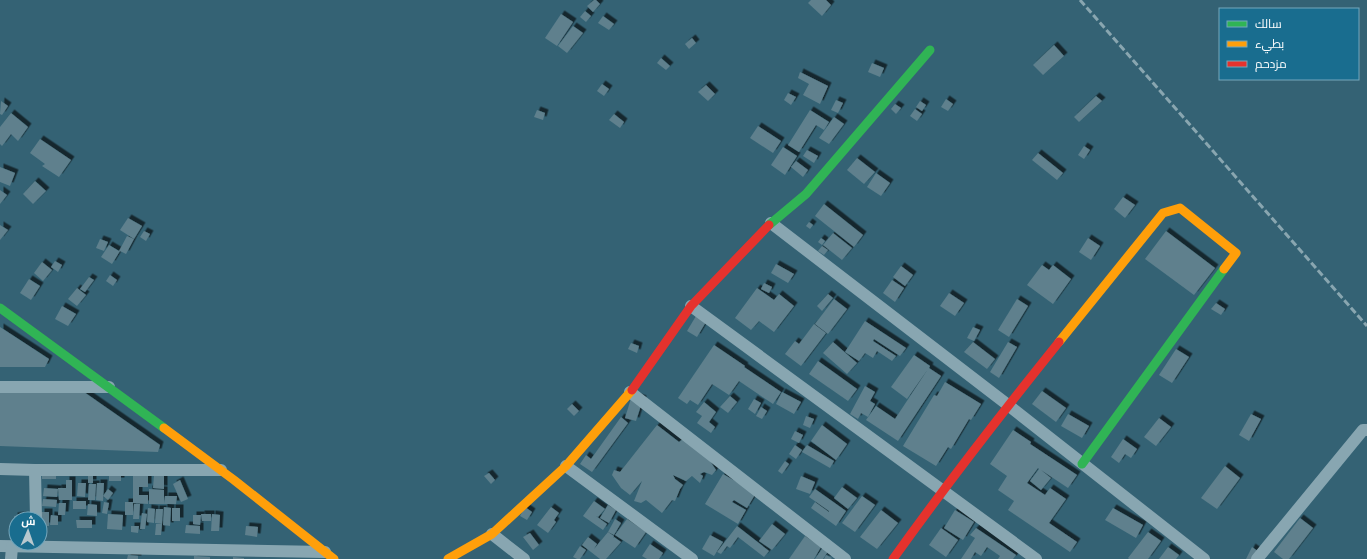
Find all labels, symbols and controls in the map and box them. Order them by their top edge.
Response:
legend [1219,8,1359,80]
text: سالك [1255,17,1282,31]
text: بطيء [1255,37,1284,54]
text: مزدحم [1255,57,1287,72]
north arrow [8,511,48,551]
text: ش [21,515,36,528]

